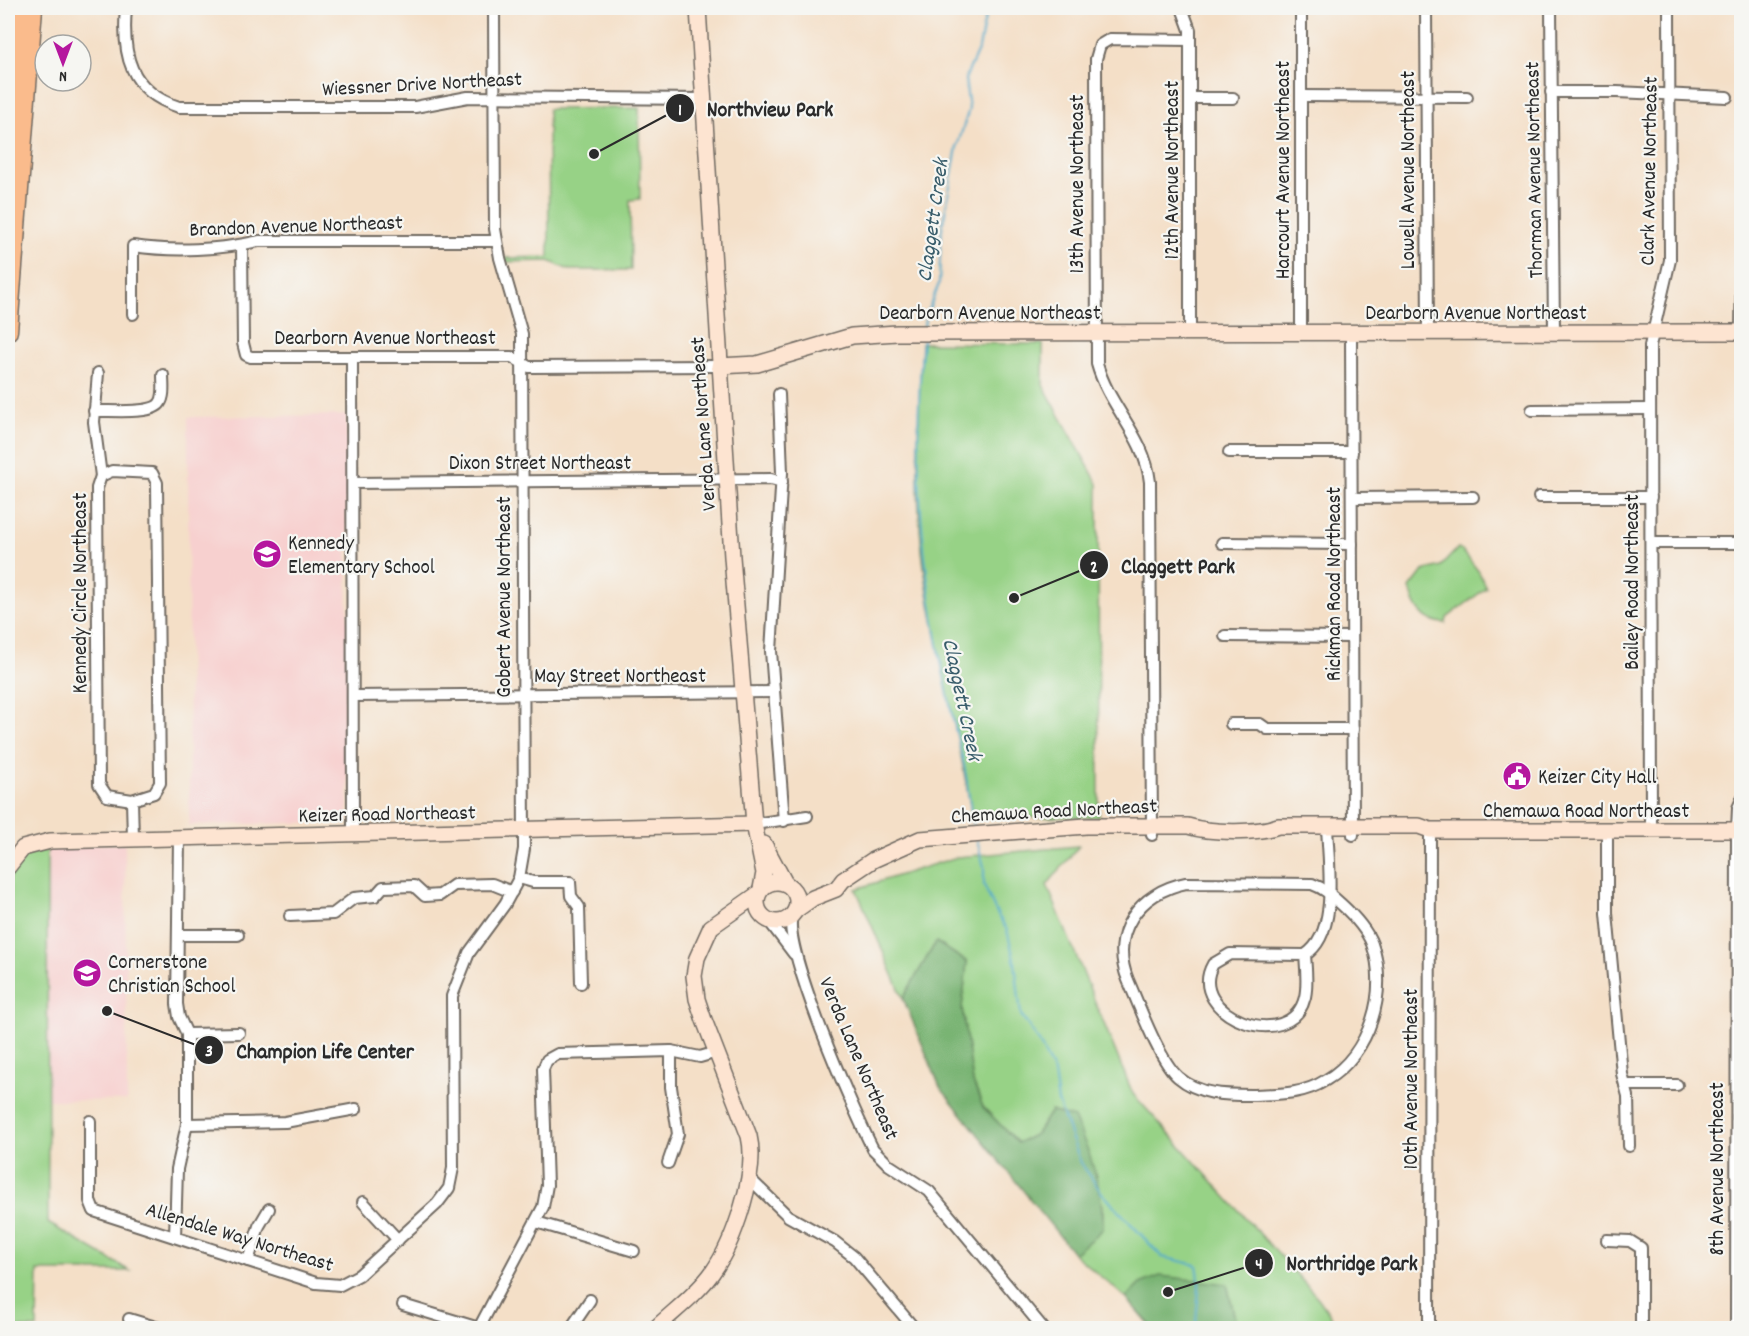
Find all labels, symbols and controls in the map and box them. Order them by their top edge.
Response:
north arrow [33,33,93,93]
street label: Harcourt Avenue Northeast [1270,61,1300,279]
street label: Thorman Avenue Northeast [1519,61,1553,279]
text: N [59,64,67,87]
street label: Wiessner Drive Northeast [321,66,523,106]
street label: Lowell Avenue Northeast [1395,71,1425,269]
street label: Clark Avenue Northeast [1634,76,1668,266]
street label: 12th Avenue Northeast [1159,80,1189,259]
callout: Northview Park [665,88,846,128]
street label: 13th Avenue Northeast [1064,94,1094,273]
text: Northview Park [707,96,833,127]
text: 1 [678,99,682,124]
water label: Claggett Creek [910,155,959,284]
street label: Brandon Avenue Northeast [189,209,404,247]
street label: Dearborn Avenue Northeast [879,300,1101,330]
street label: Dearborn Avenue Northeast [1365,300,1587,330]
street label: Dearborn Avenue Northeast [274,325,496,355]
street label: Verda Lane Northeast [684,336,726,512]
street label: Dixon Street Northeast [449,450,632,480]
street label: Rickman Road Northeast [1321,486,1351,681]
street label: Kennedy Circle Northeast [67,492,97,693]
street label: Bailey Road Northeast [1619,494,1649,670]
street label: Gobert Avenue Northeast [491,496,521,698]
place label: Kennedy Elementary School [288,530,435,584]
school or university icon: Kennedy Elementary School [251,538,283,570]
callout: Claggett Park [1079,545,1247,585]
text: Claggett Park [1121,553,1235,584]
text: 2 [1090,556,1098,581]
water label: Claggett Creek [933,636,989,766]
street label: May Street Northeast [534,663,706,693]
public building icon: Keizer City Hall [1501,760,1533,792]
place label: Keizer City Hall [1538,764,1656,794]
street label: Chemawa Road Northeast [950,793,1158,833]
street label: Chemawa Road Northeast [1483,798,1689,828]
street label: Keizer Road Northeast [298,799,476,833]
place label: Cornerstone Christian School [108,949,235,1003]
school or university icon: Cornerstone Christian School [71,957,103,989]
street label: Verda Lane Northeast [809,973,905,1146]
street label: 10th Avenue Northeast [1398,988,1428,1170]
callout: Champion Life Center [194,1030,426,1070]
text: Champion Life Center [236,1038,415,1069]
text: 3 [205,1040,213,1065]
street label: 8th Avenue Northeast [1704,1082,1734,1256]
street label: Allendale Way Northeast [142,1196,337,1282]
callout: Northridge Park [1244,1243,1429,1283]
text: Northridge Park [1286,1250,1418,1281]
text: 4 [1255,1253,1263,1278]

